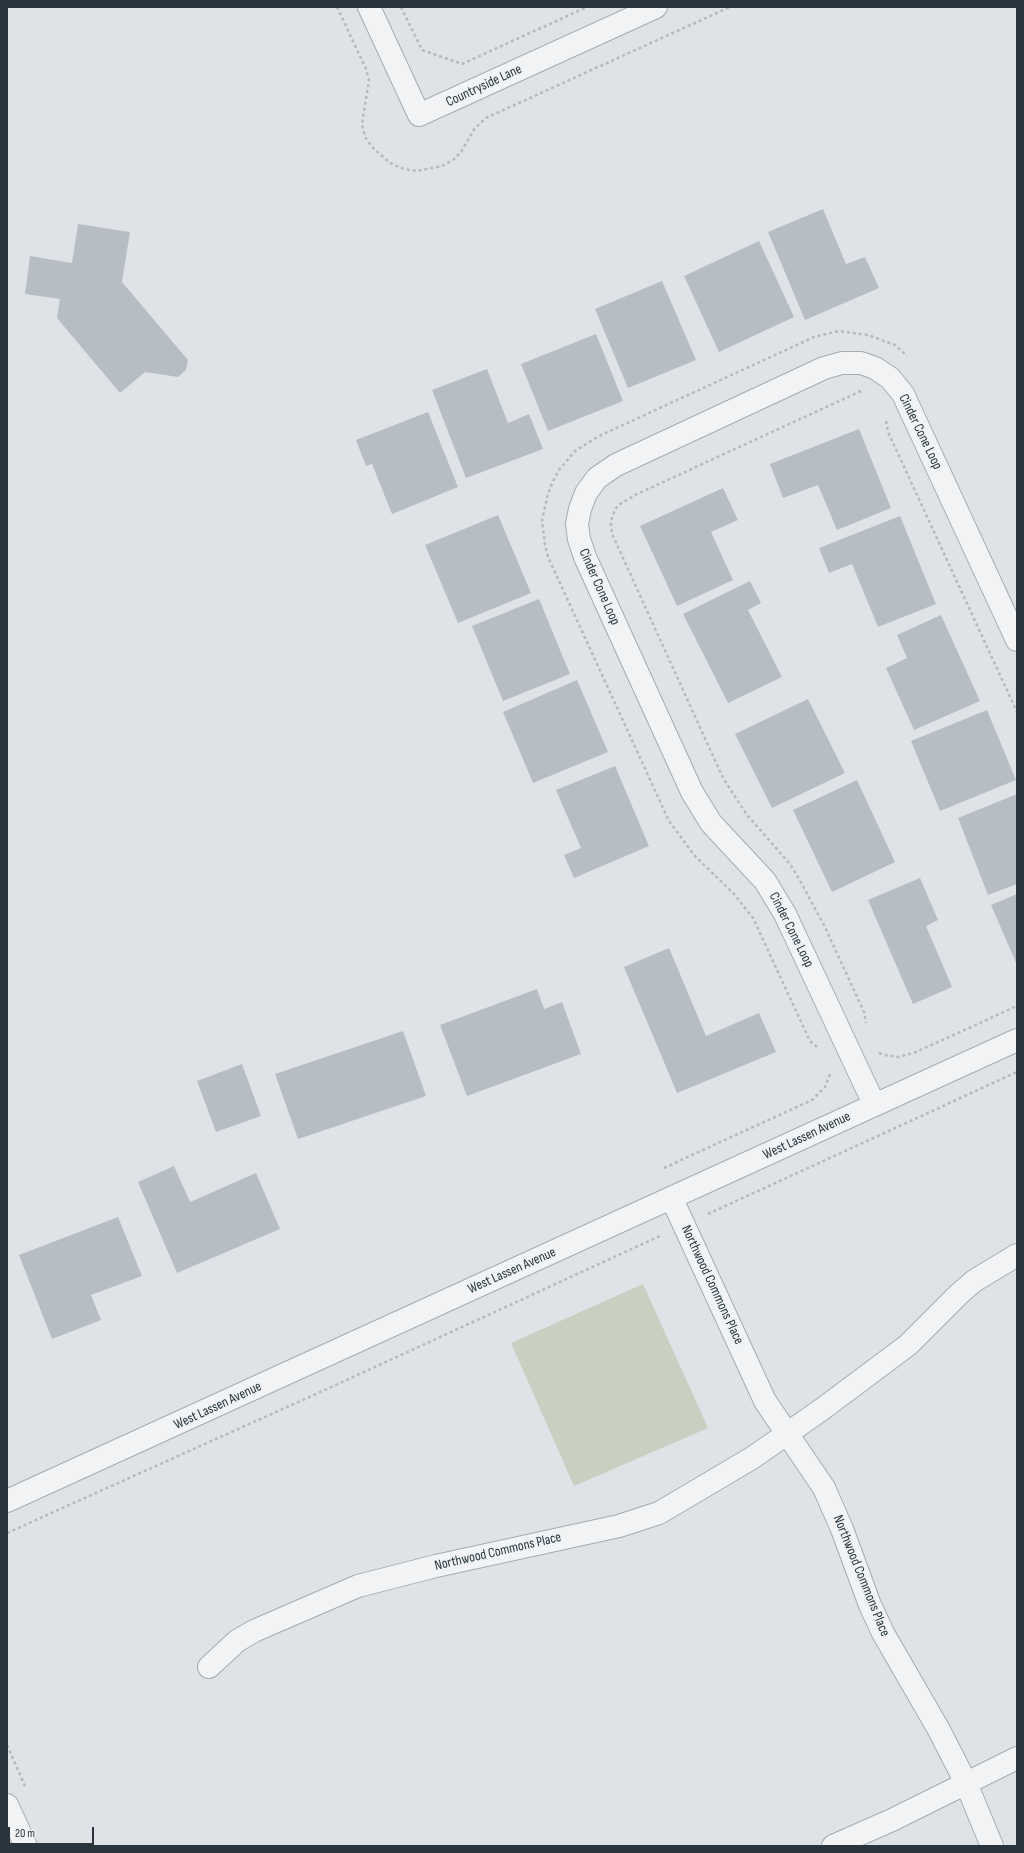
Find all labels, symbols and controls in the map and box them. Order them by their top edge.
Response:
street label: Countryside Lane [443,61,525,111]
street label: Cinder Cone Loop [895,392,945,472]
street label: Cinder Cone Loop [575,546,623,628]
street label: Cinder Cone Loop [765,890,817,970]
street label: West Lassen Avenue [761,1108,853,1164]
street label: Northwood Commons Place [677,1223,747,1347]
street label: West Lassen Avenue [465,1244,559,1298]
street label: West Lassen Avenue [172,1378,264,1434]
street label: Northwood Commons Place [829,1513,893,1639]
street label: Northwood Commons Place [433,1529,563,1575]
scale bar [10,1819,96,1845]
text: 20 m [15,1826,35,1841]

